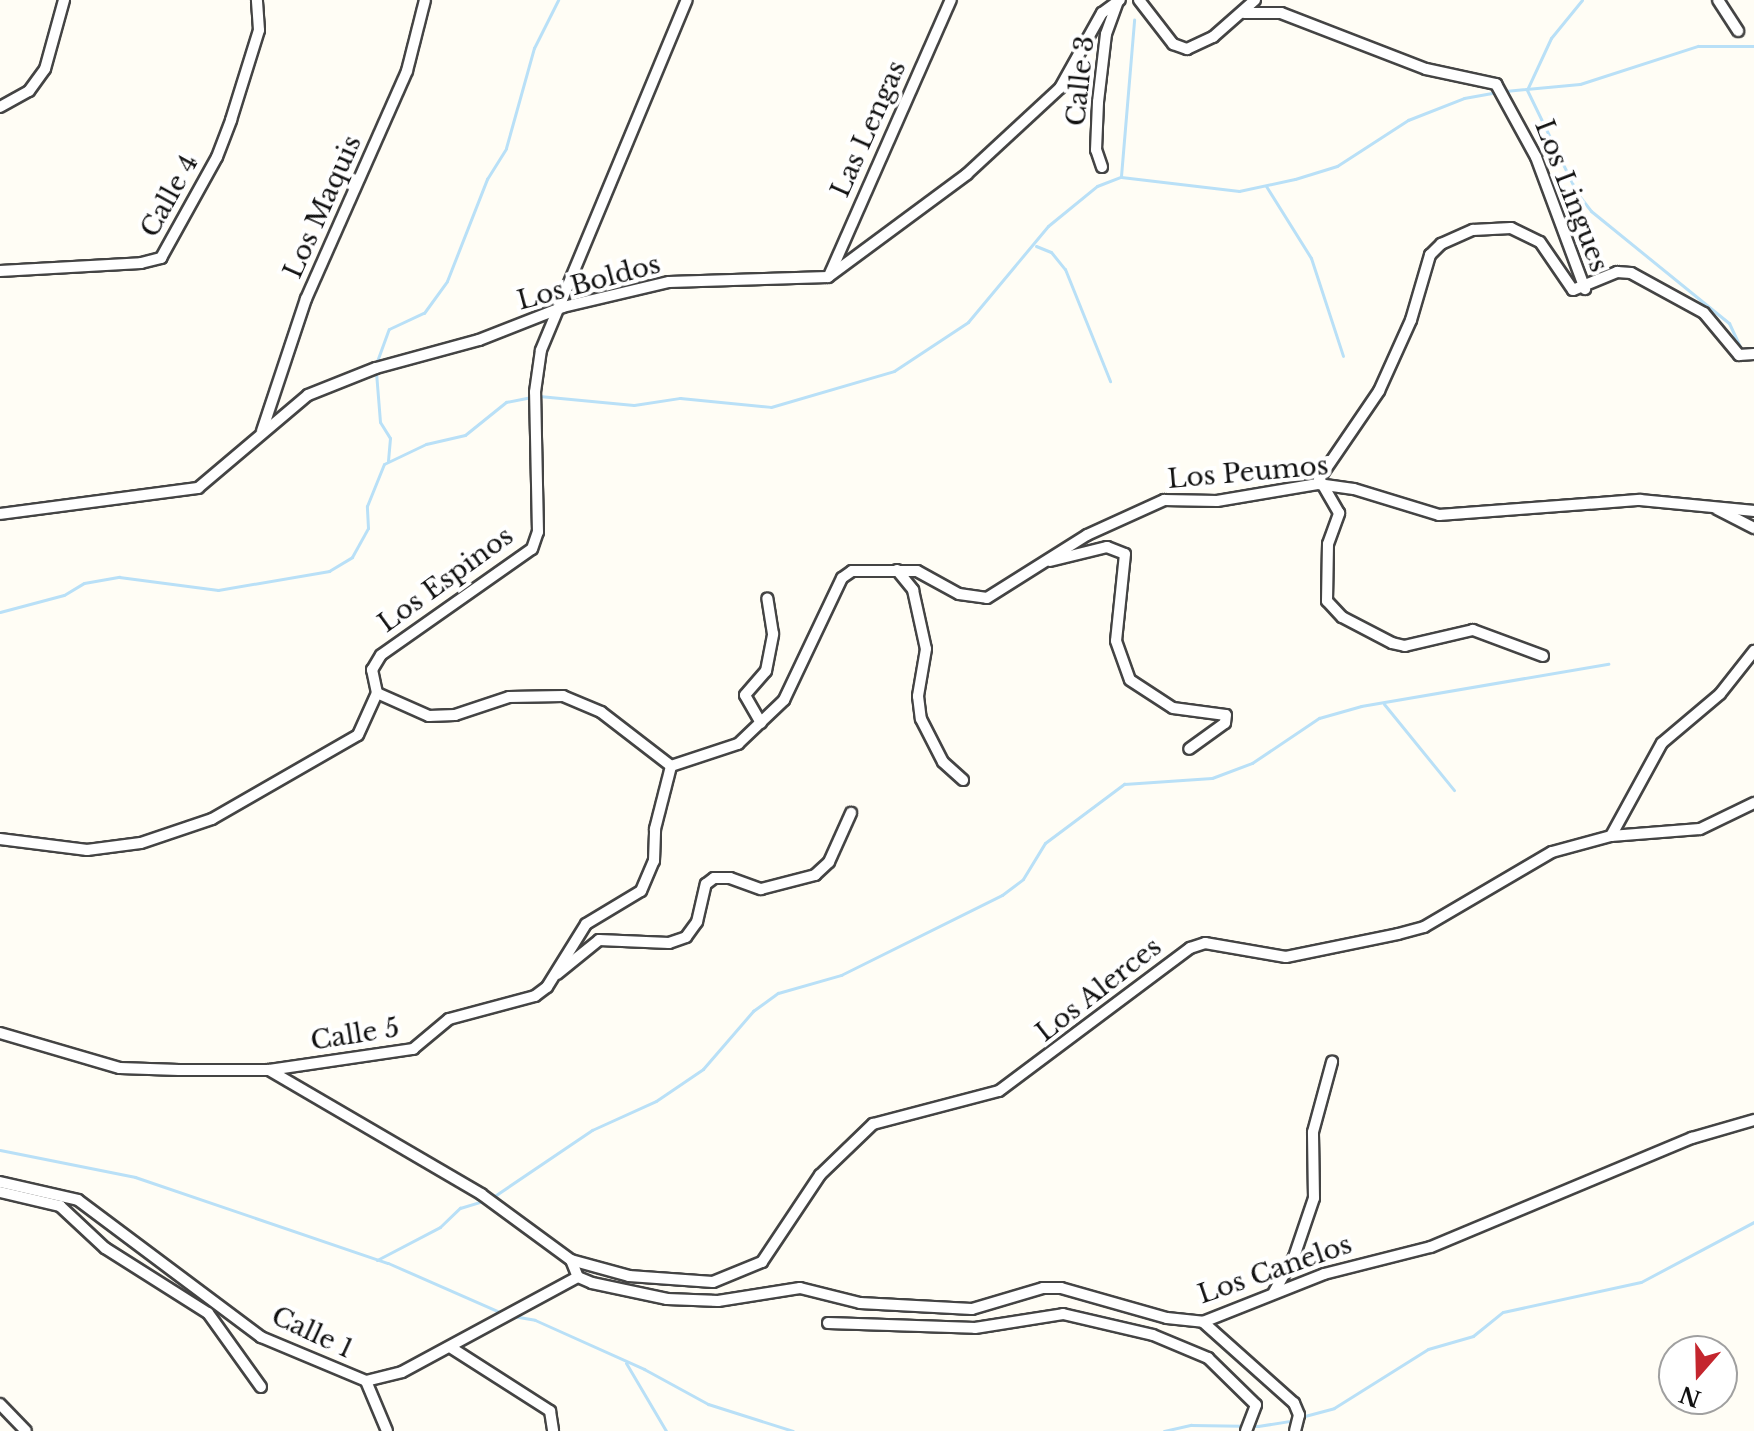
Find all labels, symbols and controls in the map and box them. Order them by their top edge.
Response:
street label: Calle 3 [1061,34,1101,128]
street label: Las Lengas [825,56,913,202]
street label: Los Lingues [1528,115,1614,277]
street label: Los Maquis [278,131,368,283]
street label: Calle 4 [135,149,205,243]
street label: Los Boldos [514,249,664,317]
street label: Los Peumos [1166,450,1330,496]
street label: Los Espinos [372,521,520,639]
street label: Los Alerces [1030,931,1168,1049]
street label: Calle 5 [308,1013,402,1057]
street label: Los Canelos [1194,1229,1356,1311]
street label: Calle 1 [266,1301,358,1365]
north arrow [1658,1335,1738,1415]
text: N [1676,1380,1705,1412]

